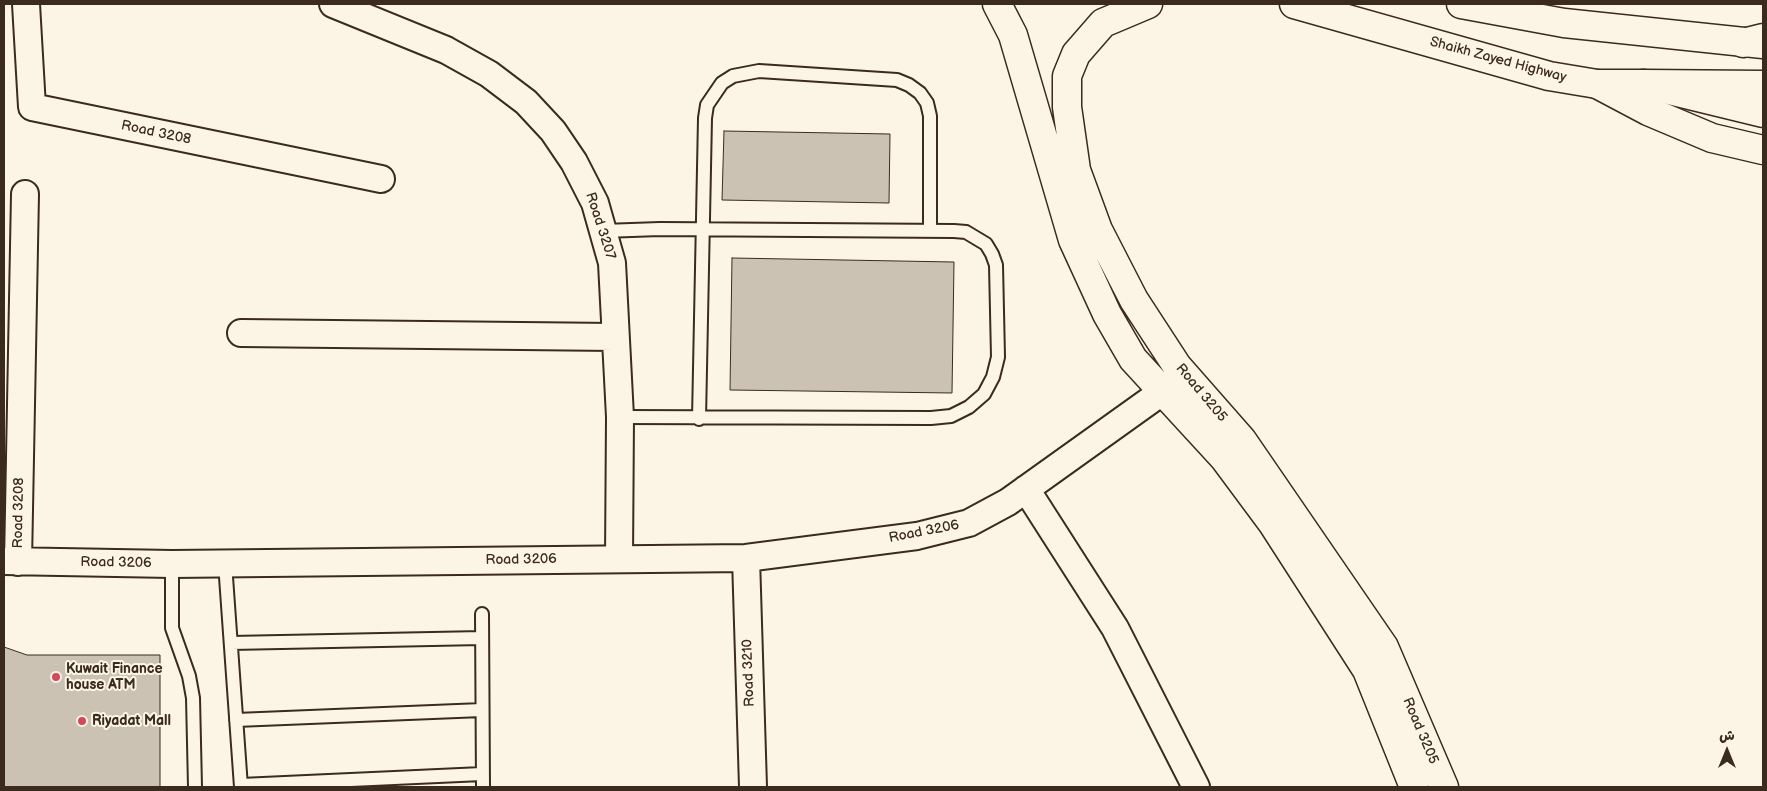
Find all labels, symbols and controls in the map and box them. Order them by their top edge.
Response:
street label: Shaikh Zayed Highway [1428,34,1568,86]
street label: Road 3208 [120,117,192,149]
street label: Road 3207 [581,190,619,262]
street label: Road 3205 [1172,360,1230,426]
street label: Road 3208 [10,477,28,549]
street label: Road 3206 [887,517,961,547]
street label: Road 3206 [485,551,557,569]
street label: Road 3206 [80,554,152,572]
street label: Road 3210 [739,639,759,707]
place label: Kuwait Finance house ATM [66,661,162,694]
marker: Kuwait Finance house ATM [50,671,62,683]
street label: Road 3205 [1398,695,1442,767]
place label: Riyadat Mall [92,713,171,729]
marker: Riyadat Mall [76,715,88,727]
north arrow [1702,726,1752,776]
text: ش [1719,727,1735,744]

